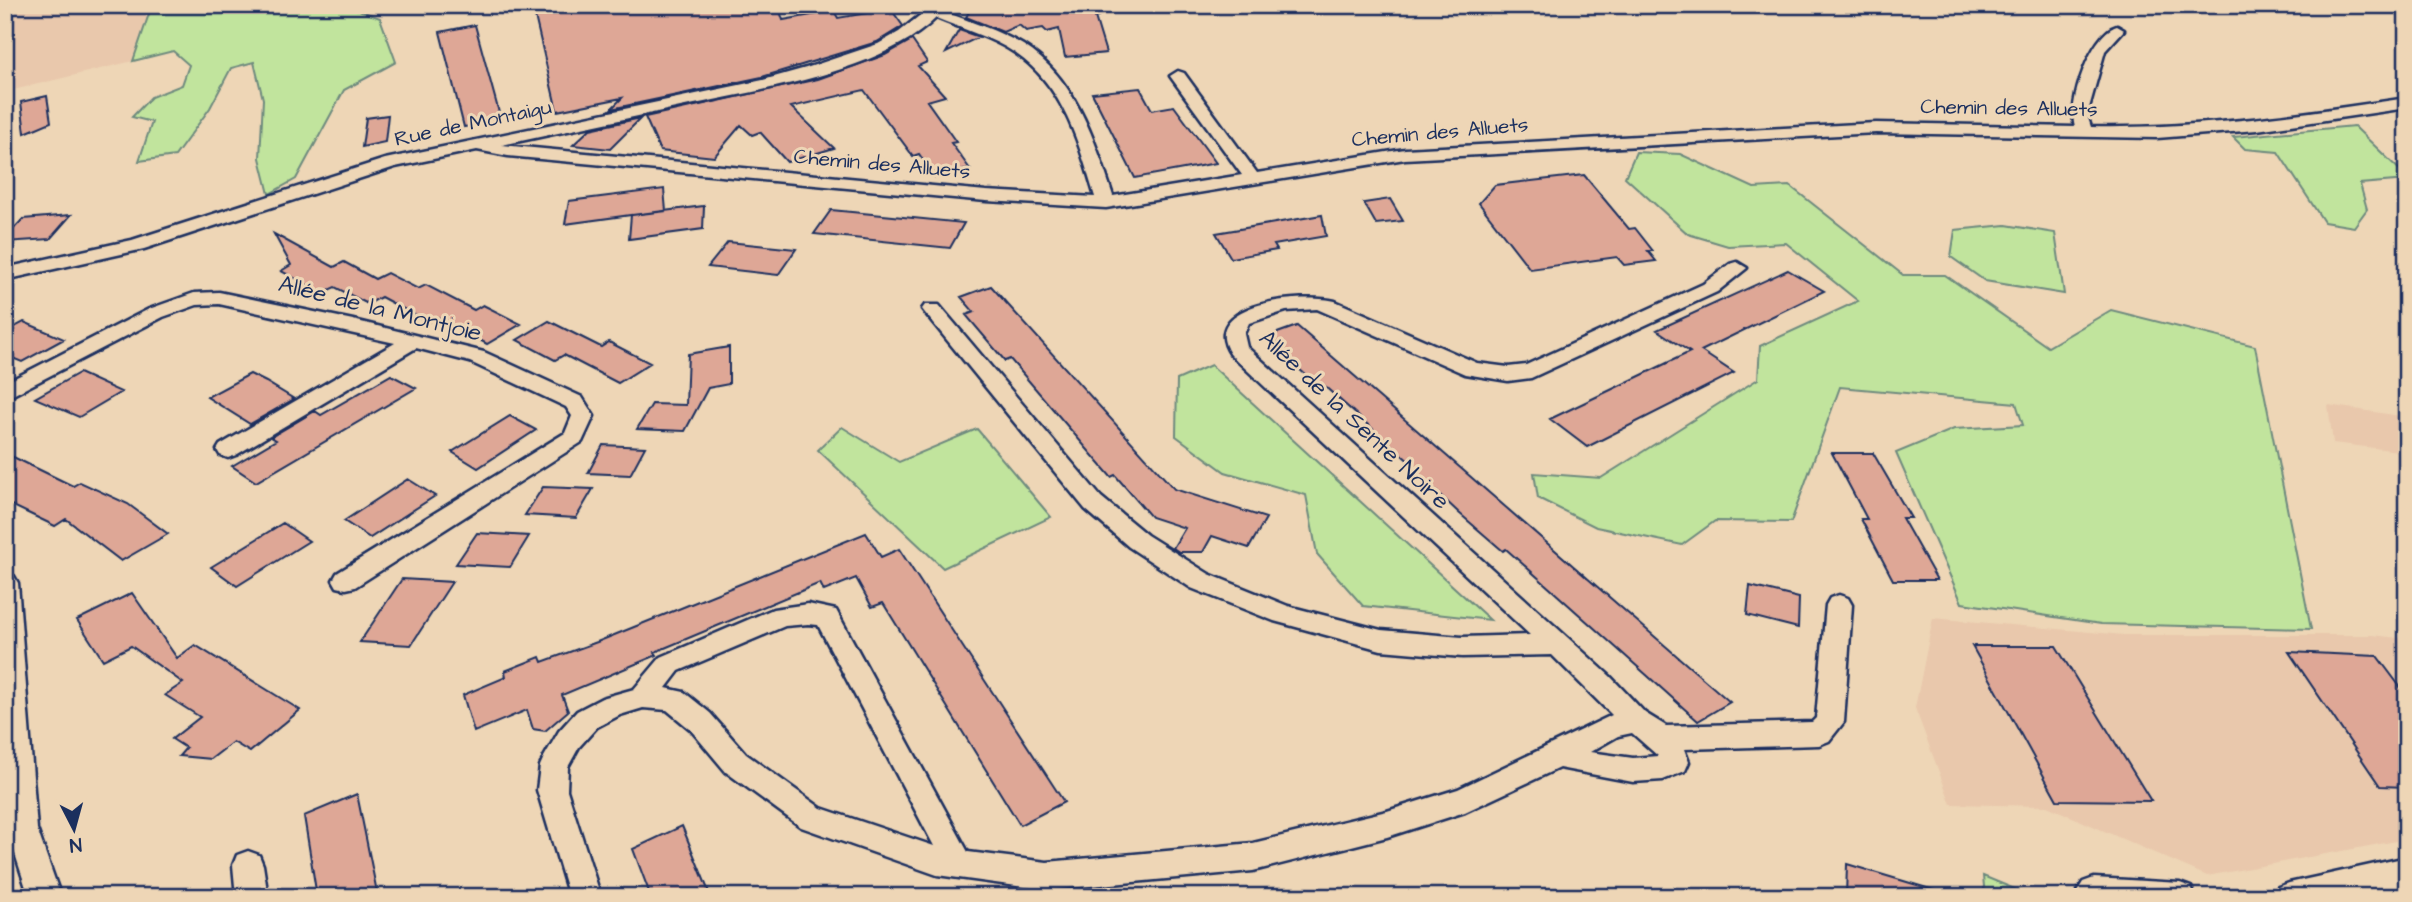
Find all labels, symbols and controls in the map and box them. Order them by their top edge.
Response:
street label: Rue de Montaigu [392,92,555,156]
street label: Chemin des Alluets [1920,92,2098,124]
street label: Chemin des Alluets [1350,110,1530,154]
street label: Chemin des Alluets [792,142,972,186]
street label: Allée de la Montjoie [275,267,485,351]
street label: Allée de la Sente Noire [1251,322,1457,518]
north arrow [38,794,108,864]
text: N [68,830,83,858]

